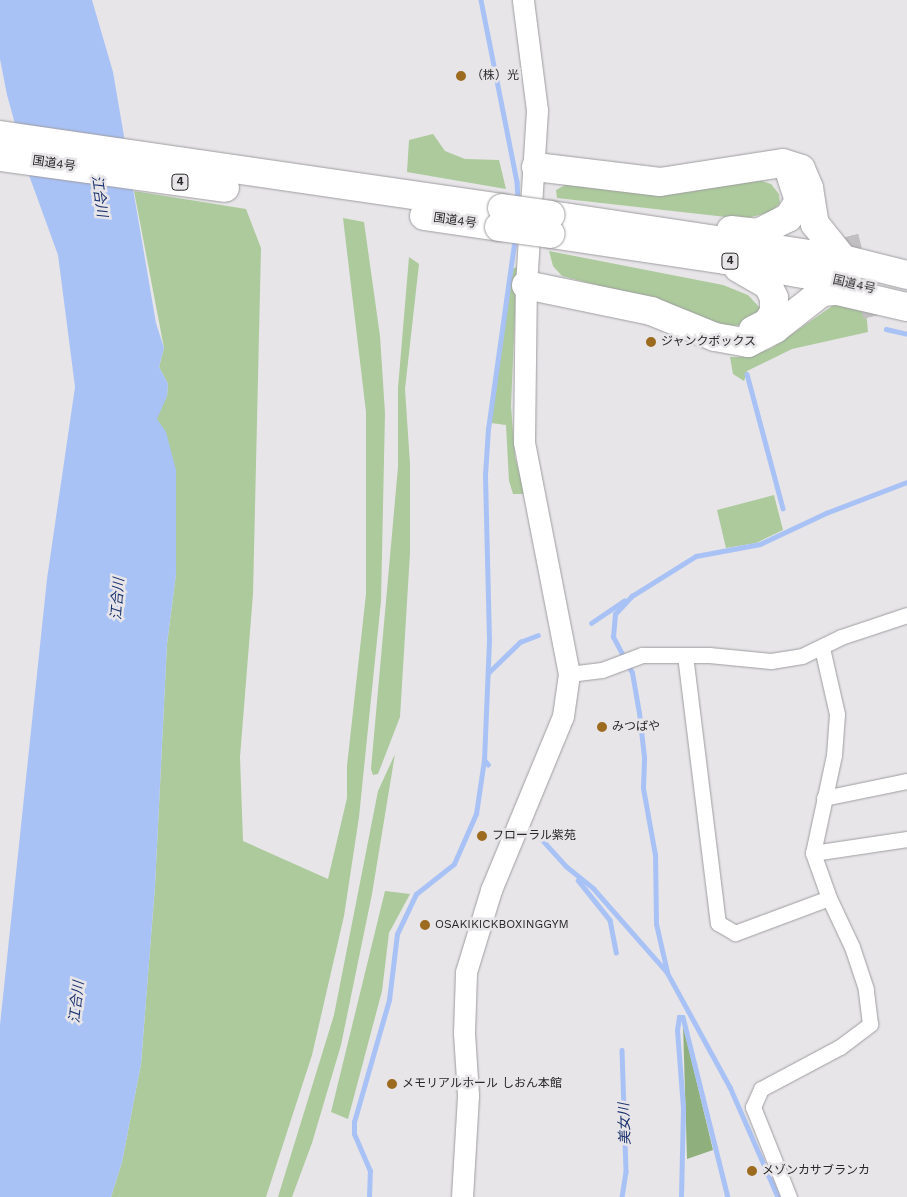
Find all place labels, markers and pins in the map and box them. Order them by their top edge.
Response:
place label: （株）光 [471,69,519,83]
marker: （株）光 [455,70,467,82]
place label: ジャンクボックス [661,335,757,349]
marker: ジャンクボックス [645,336,657,348]
place label: みつばや [612,720,660,734]
marker: みつばや [596,721,608,733]
place label: フローラル紫苑 [492,829,576,843]
marker: フローラル紫苑 [476,830,488,842]
place label: OSAKIKICKBOXINGGYM [435,918,569,932]
marker: OSAKIKICKBOXINGGYM [419,919,431,931]
place label: メモリアルホール しおん本館 [402,1077,562,1091]
marker: メモリアルホール しおん本館 [386,1078,398,1090]
place label: メゾンカサブランカ [762,1164,870,1178]
marker: メゾンカサブランカ [746,1165,758,1177]

